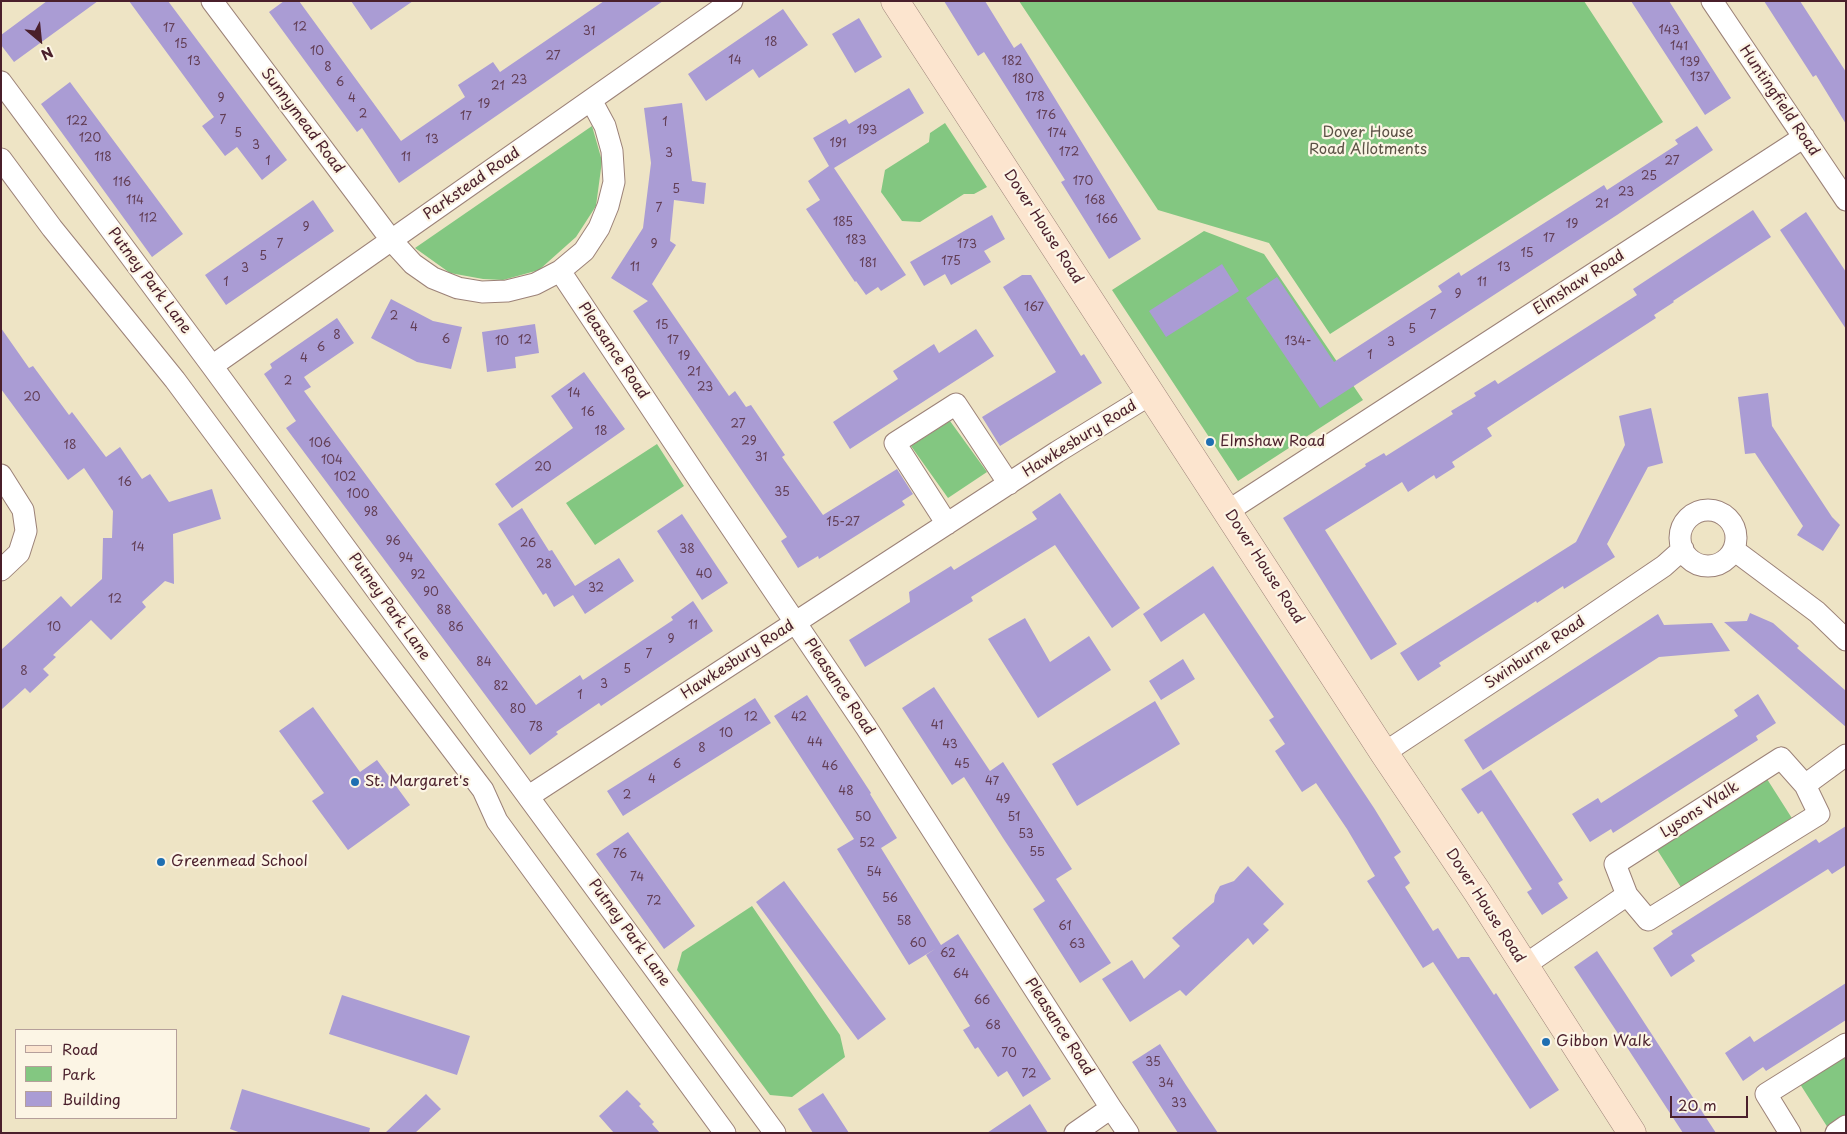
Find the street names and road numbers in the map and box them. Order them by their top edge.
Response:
street label: Huntingfield Road [1735,42,1823,160]
street label: Sunnymead Road [257,65,347,177]
street label: Parkstead Road [420,144,524,224]
street label: Dover House Road [999,167,1087,287]
street label: Putney Park Lane [103,224,195,338]
street label: Elmshaw Road [1530,247,1628,319]
street label: Pleasance Road [574,299,652,403]
street label: Hawkesbury Road [1020,397,1140,481]
street label: Dover House Road [1220,507,1308,627]
street label: Putney Park Lane [344,550,434,664]
street label: Swinburne Road [1481,613,1589,693]
street label: Hawkesbury Road [678,617,798,703]
street label: Pleasance Road [800,635,878,739]
street label: Lysons Walk [1657,778,1743,842]
street label: Dover House Road [1441,846,1529,966]
street label: Putney Park Lane [584,876,674,990]
street label: Pleasance Road [1021,975,1097,1079]

